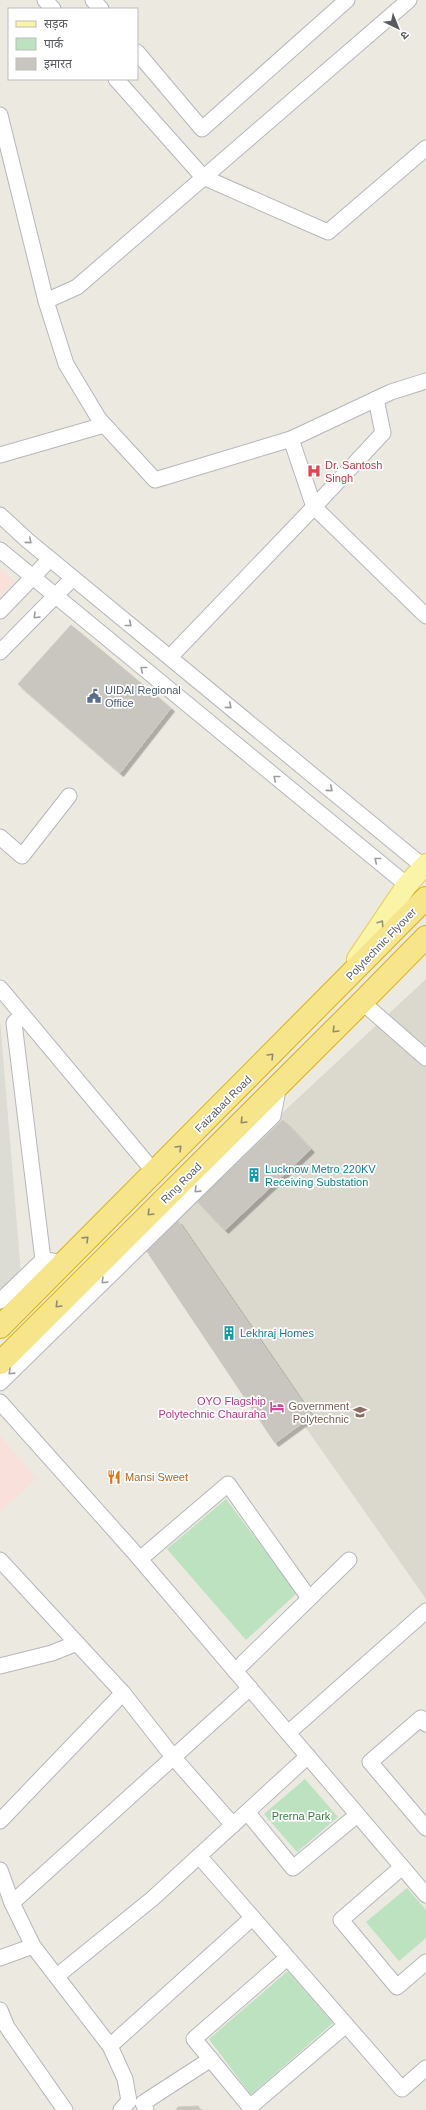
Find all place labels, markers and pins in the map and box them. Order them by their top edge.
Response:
place label: Dr. Santosh Singh [325,459,382,484]
hospital icon: Dr. Santosh Singh [306,463,322,479]
place label: UIDAI Regional Office [105,684,181,709]
public building icon: UIDAI Regional Office [86,688,102,704]
place label: Lucknow Metro 220KV Receiving Substation [265,1163,376,1188]
building icon: Lucknow Metro 220KV Receiving Substation [246,1167,262,1183]
building icon: Lekhraj Homes [221,1325,237,1341]
place label: Lekhraj Homes [240,1327,314,1339]
place label: OYO Flagship Polytechnic Chauraha [158,1395,267,1420]
hotel icon: OYO Flagship Polytechnic Chauraha [269,1399,285,1415]
place label: Government Polytechnic [288,1400,349,1425]
school or university icon: Government Polytechnic [352,1404,368,1420]
restaurant icon: Mansi Sweet [106,1469,122,1485]
place label: Mansi Sweet [125,1471,188,1483]

